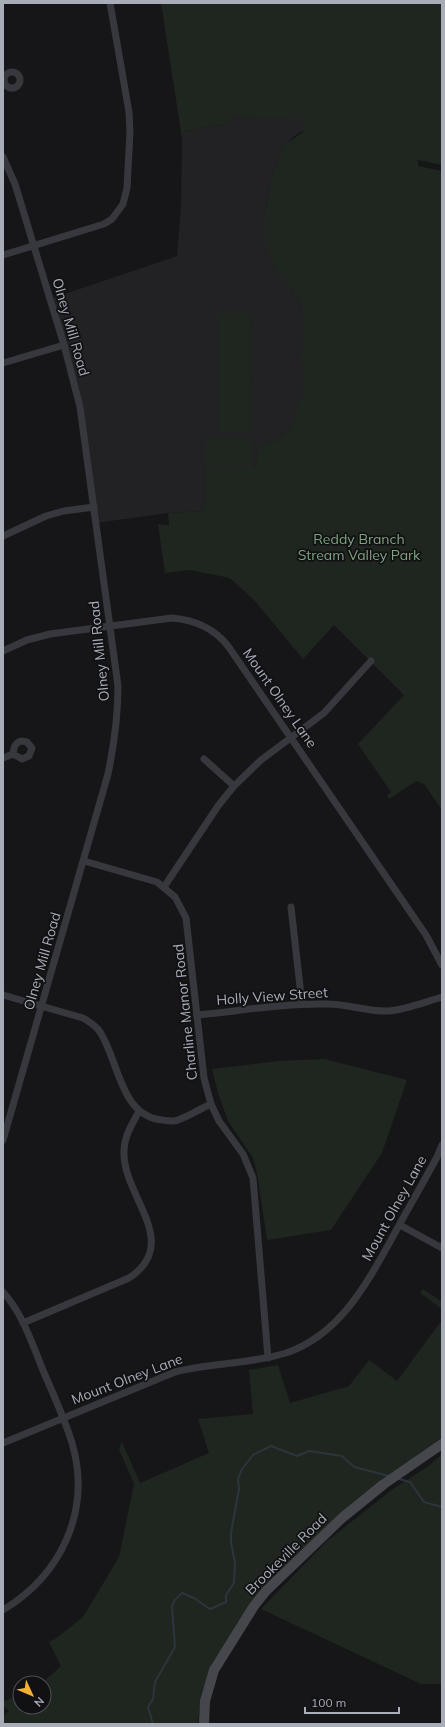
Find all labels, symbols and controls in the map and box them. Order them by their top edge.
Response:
street label: Olney Mill Road [48,276,94,378]
park label: Reddy Branch Stream Valley Park [298,530,421,564]
street label: Olney Mill Road [85,600,113,702]
street label: Mount Olney Lane [239,645,321,751]
street label: Olney Mill Road [19,910,65,1012]
street label: Charline Manor Road [169,943,201,1081]
street label: Holly View Street [216,983,328,1009]
street label: Mount Olney Lane [358,1152,430,1264]
street label: Mount Olney Lane [69,1350,185,1408]
street label: Brookeville Road [241,1509,331,1599]
north arrow [12,1675,52,1715]
scale bar [305,1689,399,1715]
text: N [31,1694,47,1710]
text: 100 m [311,1695,346,1710]

